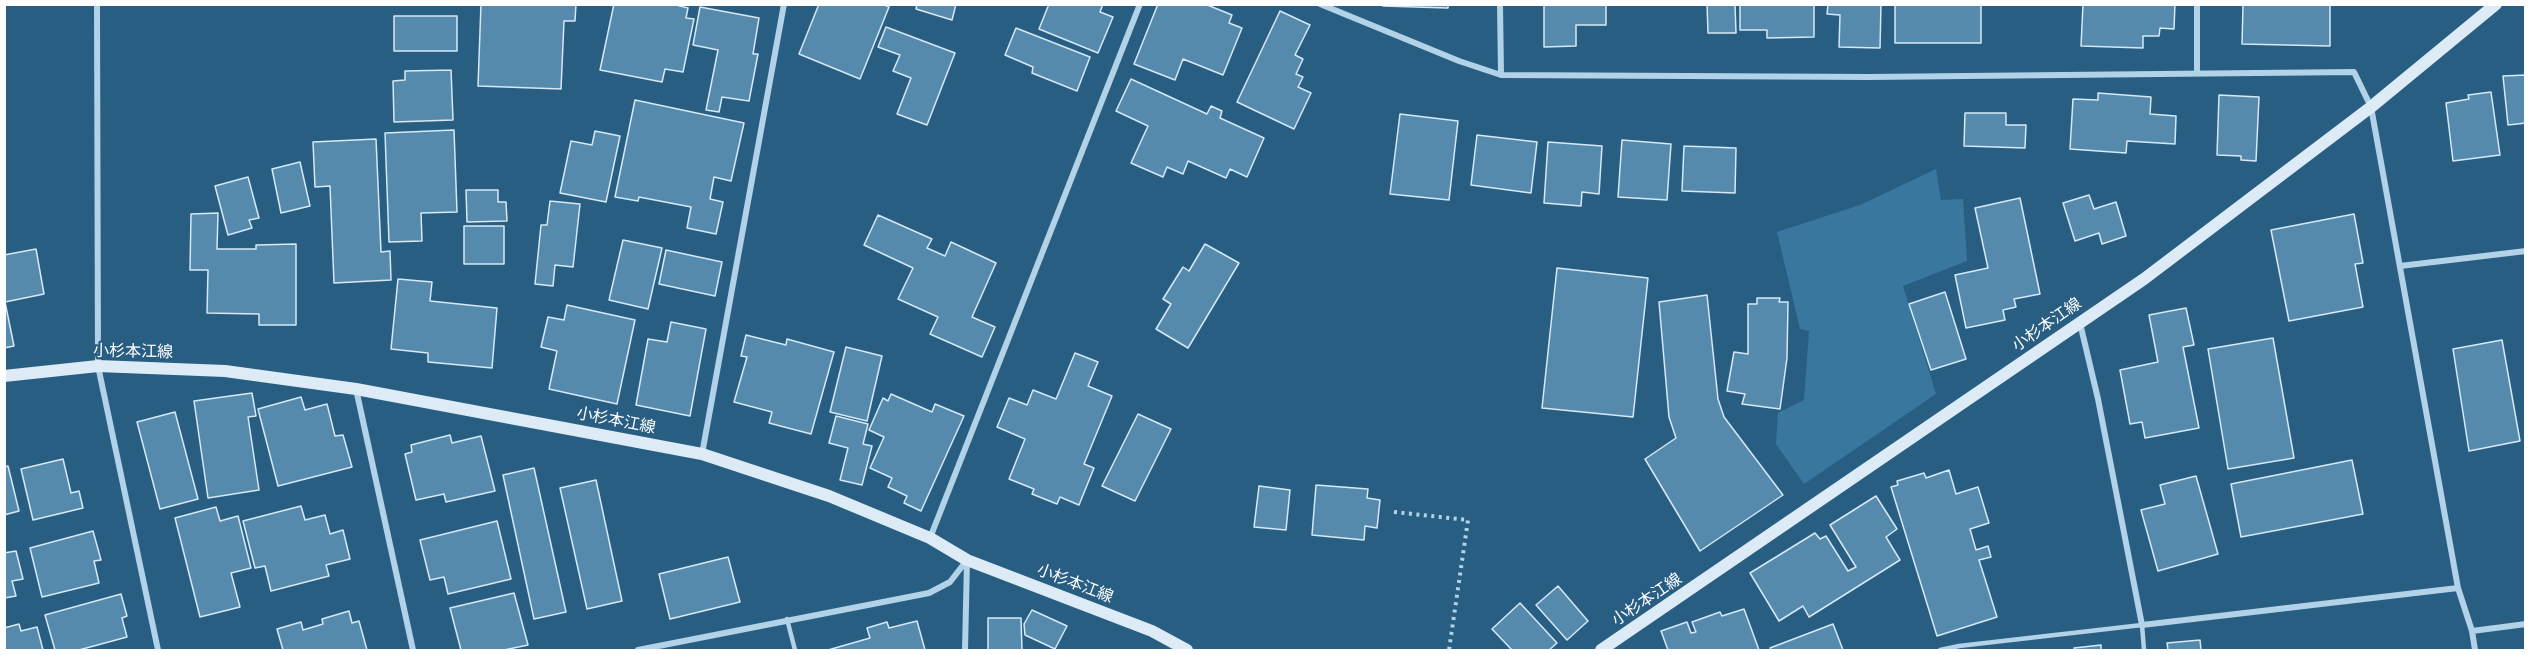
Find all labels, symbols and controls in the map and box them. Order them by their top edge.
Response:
street label: 小杉本江線 [2009,294,2085,356]
street label: 小杉本江線 [93,342,173,362]
street label: 小杉本江線 [575,404,657,438]
street label: 小杉本江線 [1034,561,1116,607]
street label: 小杉本江線 [1608,570,1686,630]

